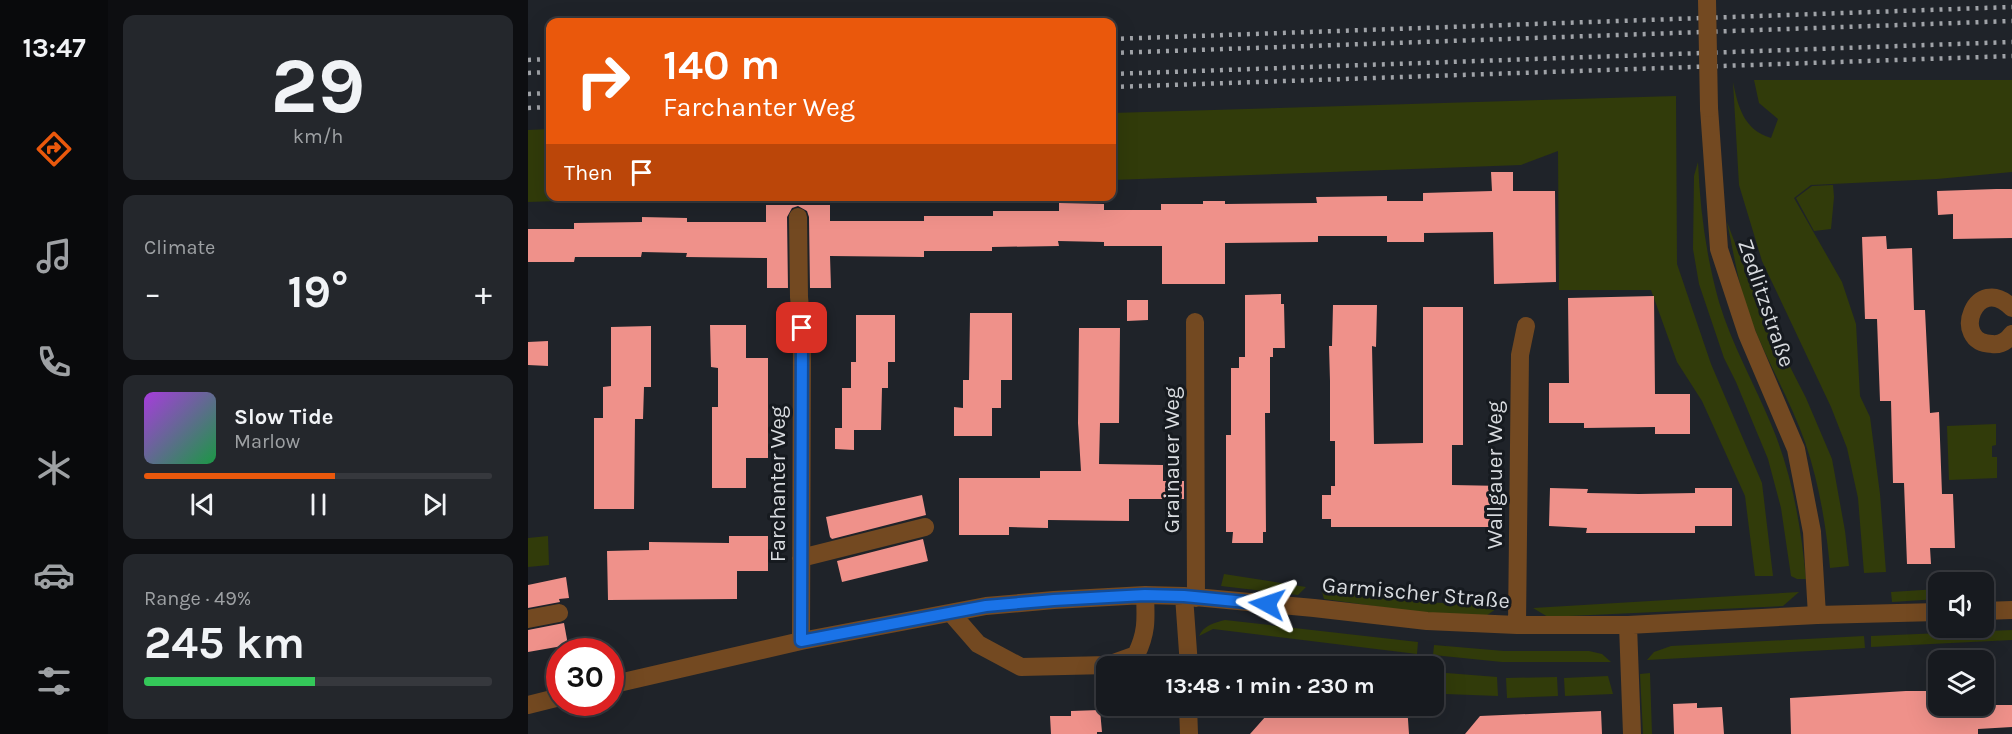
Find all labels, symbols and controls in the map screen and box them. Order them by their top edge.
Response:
text: 13:47 [22,32,86,64]
text: 29 [271,40,365,132]
text: 140 m [663,40,780,90]
icon: right [564,42,642,120]
text: Farchanter Weg [663,91,855,123]
text: km/h [293,125,343,148]
icon: directions [33,128,75,170]
icon: arrive [625,156,658,189]
text: Then [564,160,613,186]
icon: music [33,235,75,277]
text: Climate [144,236,215,259]
street label: Zedlitzstraße [1732,236,1800,370]
text: 19° [288,266,348,318]
text: − [144,274,161,312]
text: + [475,274,492,312]
pin [776,302,827,353]
icon: arrive [785,311,818,344]
icon: phone [33,341,75,383]
street label: Grainauer Weg [1159,386,1185,533]
street label: Wallgauer Weg [1482,400,1508,549]
text: Slow Tide [234,404,334,430]
street label: Farchanter Weg [765,405,791,562]
text: Marlow [234,430,300,453]
icon: climate [33,447,75,489]
icon: previous [186,488,219,521]
icon: pause [302,488,335,521]
icon: next [418,488,451,521]
icon: car [33,554,75,596]
position arrow [1235,572,1299,636]
street label: Garmischer Straße [1321,572,1511,614]
map controls [1928,572,1994,716]
button: sound [1928,572,1994,638]
text: Range · 49% [144,587,251,610]
text: 245 km [144,617,305,669]
speed limit sign: 30 [546,638,624,716]
button: layers [1928,650,1994,716]
icon: filters [33,660,75,702]
text: 13:48 · 1 min · 230 m [1165,673,1375,699]

